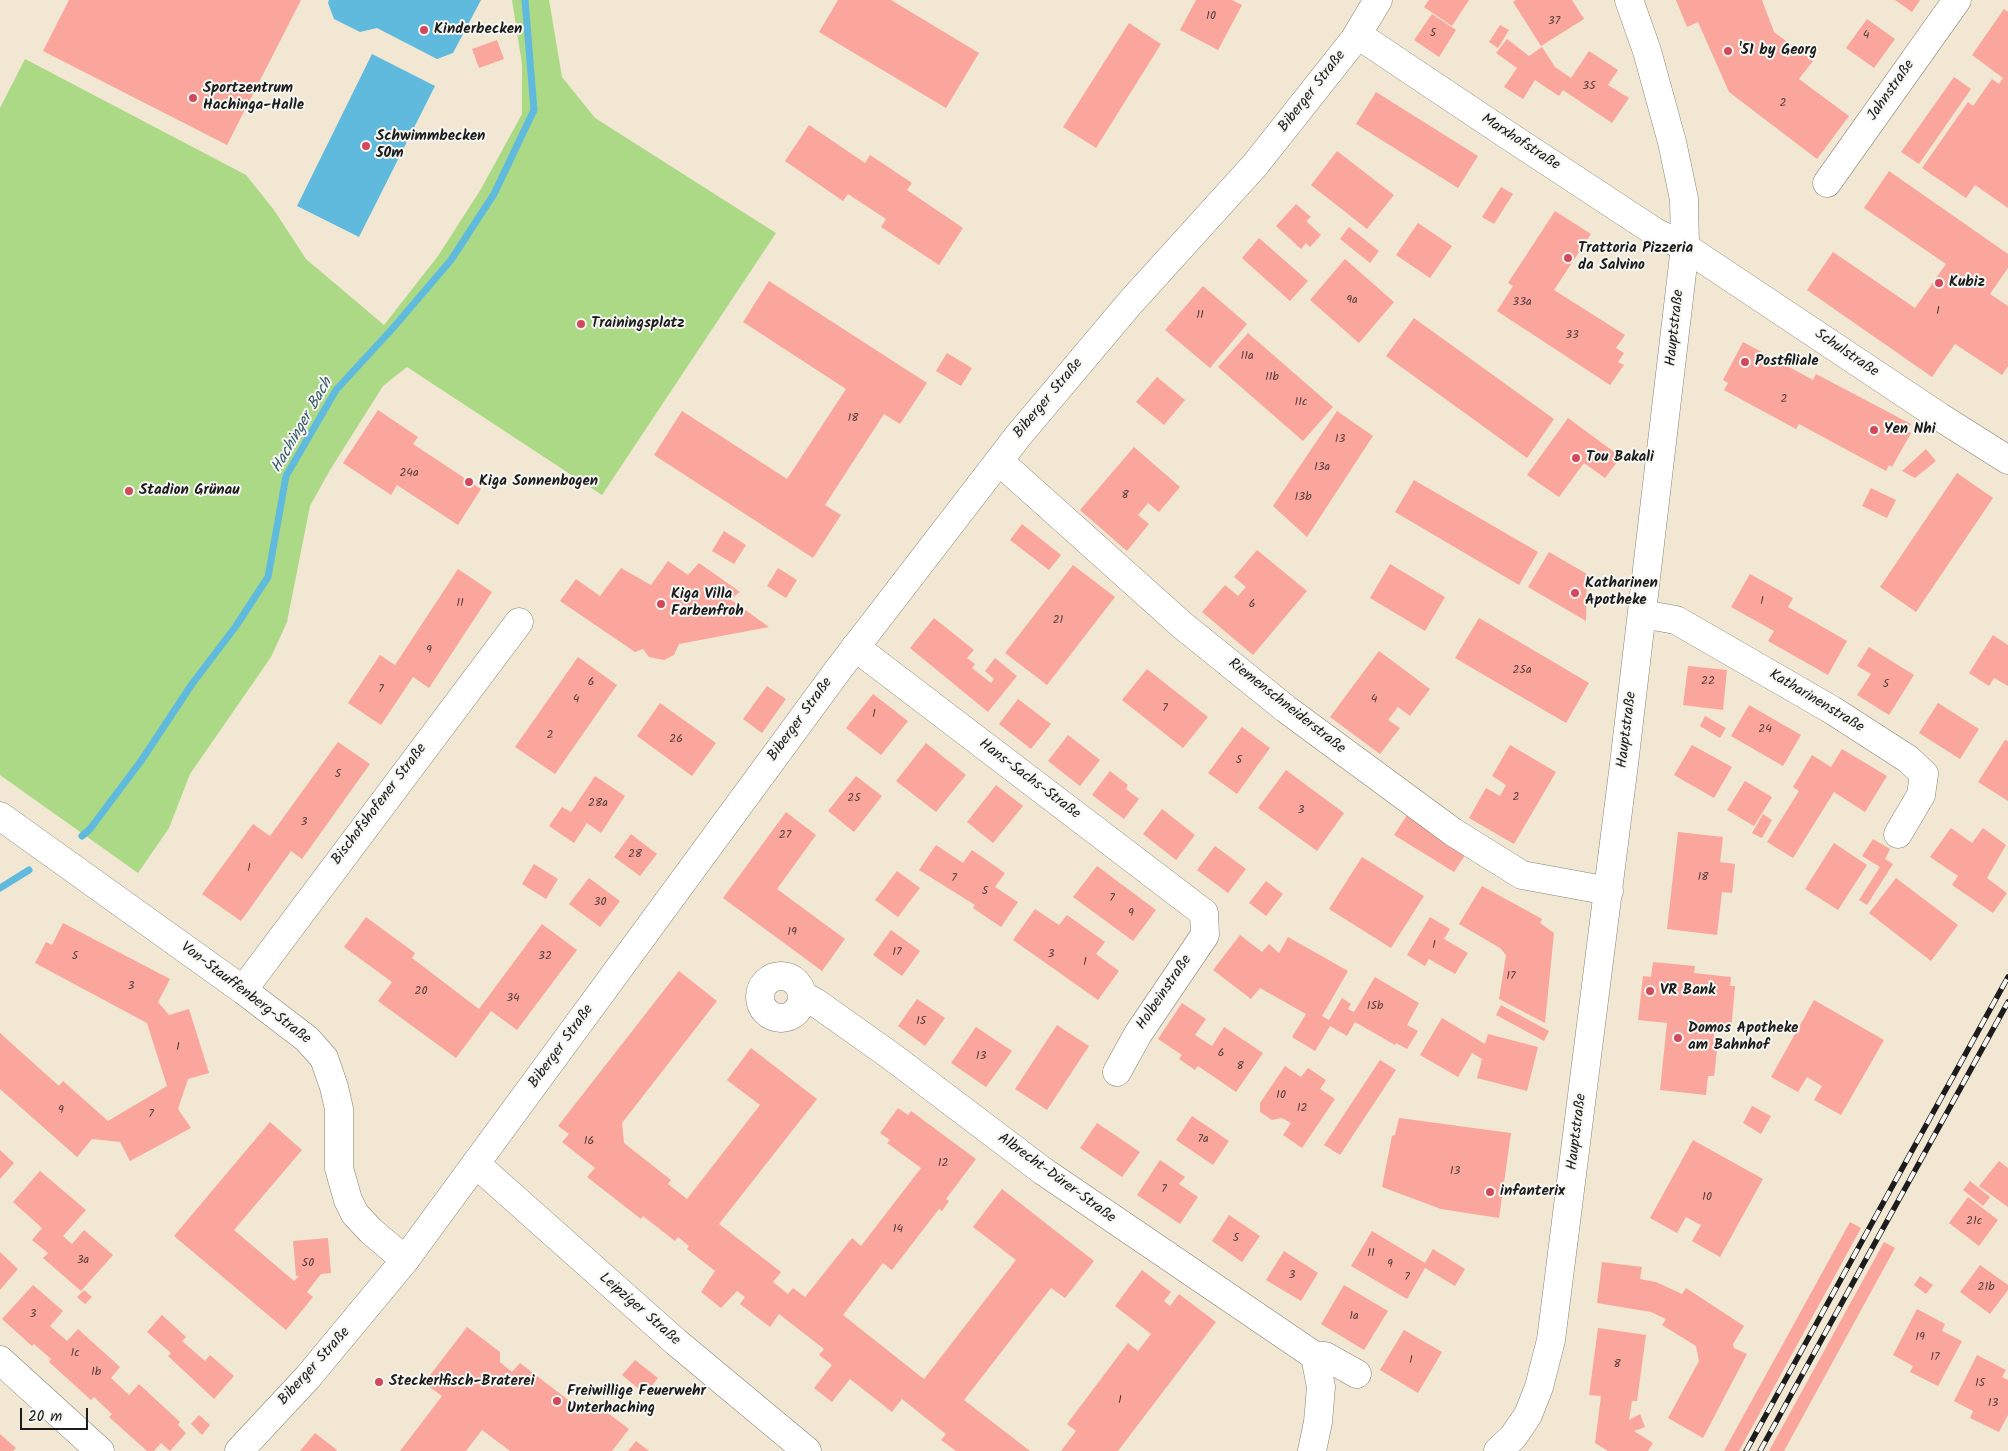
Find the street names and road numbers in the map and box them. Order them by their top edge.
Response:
street label: Biberger Straße [1275,48,1351,136]
street label: Jahnstraße [1865,57,1919,125]
street label: Marxhofstraße [1477,111,1563,175]
street label: Hauptstraße [1663,289,1689,367]
street label: Schulstraße [1811,326,1881,382]
street label: Biberger Straße [1010,355,1088,443]
street label: Riemenschneiderstraße [1224,656,1348,758]
street label: Katharinenstraße [1765,667,1867,737]
street label: Biberger Straße [765,675,837,765]
street label: Hauptstraße [1614,691,1642,769]
street label: Hans-Sachs-Straße [975,736,1083,824]
street label: Bischofshofener Straße [328,741,432,869]
street label: Von-Stauffenberg-Straße [176,939,314,1049]
street label: Holbeinstraße [1133,952,1197,1034]
street label: Biberger Straße [526,1002,598,1092]
street label: Hauptstraße [1564,1093,1592,1171]
street label: Albrecht-Dürer-Straße [993,1130,1119,1228]
street label: Leipziger Straße [595,1270,683,1350]
street label: Biberger Straße [275,1324,355,1410]

